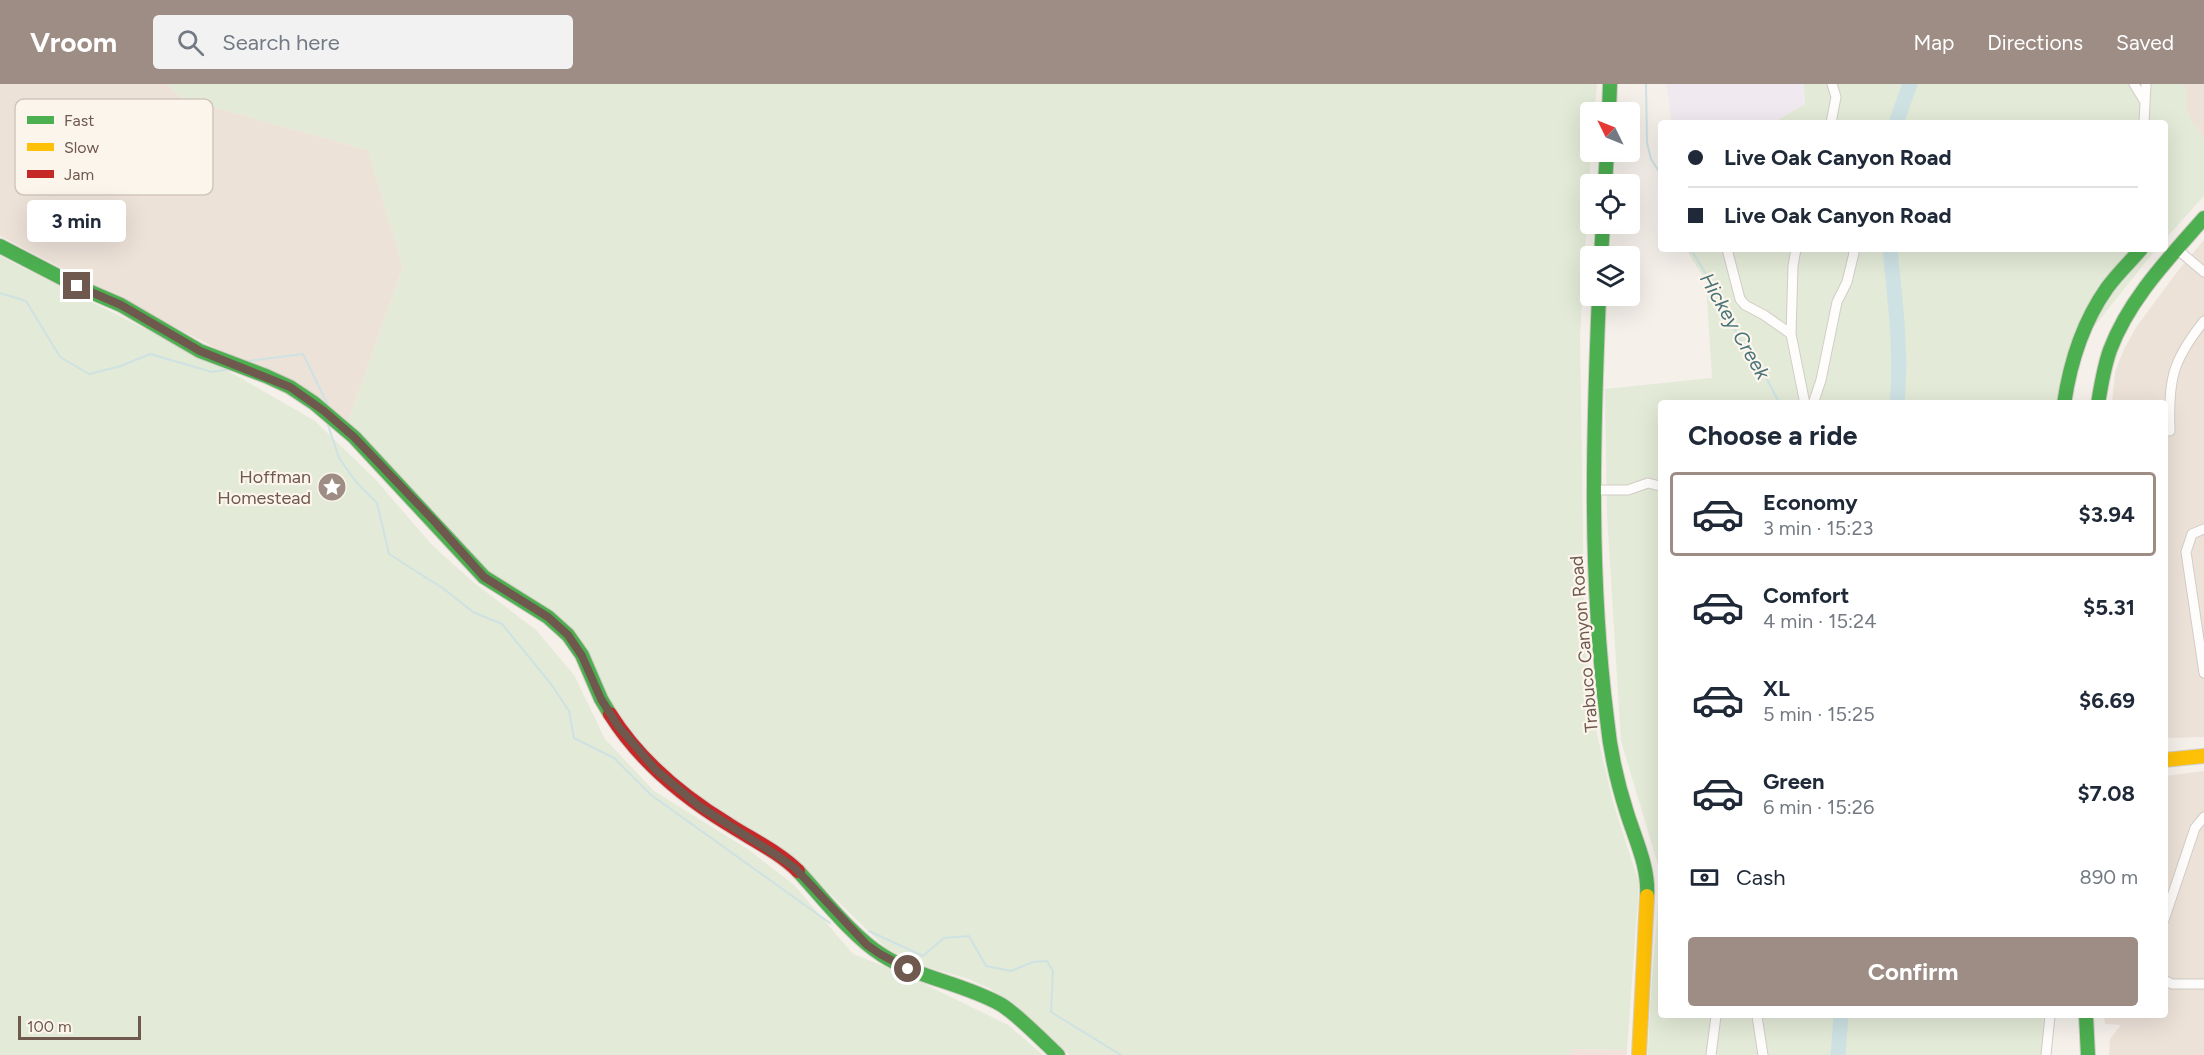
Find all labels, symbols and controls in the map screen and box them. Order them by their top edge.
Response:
search box [153,15,573,69]
text: Vroom [30,25,117,59]
icon: search [174,26,207,59]
text: Search here [222,29,340,56]
text: Map [1913,30,1954,55]
text: Directions [1987,30,2083,55]
text: Saved [2116,30,2174,55]
legend [15,99,213,195]
north arrow [1580,102,1640,162]
map controls [1580,102,1640,306]
text: Fast [64,111,94,130]
text: Slow [64,138,99,157]
text: Live Oak Canyon Road [1724,144,1951,171]
text: Jam [64,165,94,184]
button: locate [1580,174,1640,234]
callout: 3 min [28,199,127,241]
text: Live Oak Canyon Road [1724,202,1951,229]
text: 3 min [52,209,101,233]
button: layers [1580,246,1640,306]
water label: Hickey Creek [1695,268,1776,385]
route end [63,272,90,299]
text: Choose a ride [1688,419,1857,452]
place label: Hoffman Homestead [217,466,311,509]
place icon: Hoffman Homestead [316,471,348,503]
icon: car [1691,487,1745,541]
text: Economy [1763,489,1858,516]
text: $3.94 [2078,501,2135,528]
text: 3 min · 15:23 [1763,516,1873,540]
street label: Trabuco Canyon Road [1565,555,1603,733]
icon: car [1691,580,1745,634]
text: Comfort [1763,582,1849,609]
text: $5.31 [2083,594,2135,621]
text: 4 min · 15:24 [1763,609,1877,633]
icon: car [1691,673,1745,727]
text: XL [1763,675,1790,702]
text: $6.69 [2079,687,2135,714]
text: 5 min · 15:25 [1763,702,1875,726]
icon: car [1691,766,1745,820]
text: Green [1763,768,1825,795]
text: $7.08 [2077,780,2135,807]
text: 6 min · 15:26 [1763,795,1874,819]
icon: cash [1688,861,1721,894]
text: Cash [1736,864,1786,891]
text: 890 m [2080,865,2138,889]
button: Confirm [1688,937,2138,1006]
route start [894,955,921,982]
scale bar [18,1013,141,1040]
text: 100 m [27,1017,72,1036]

